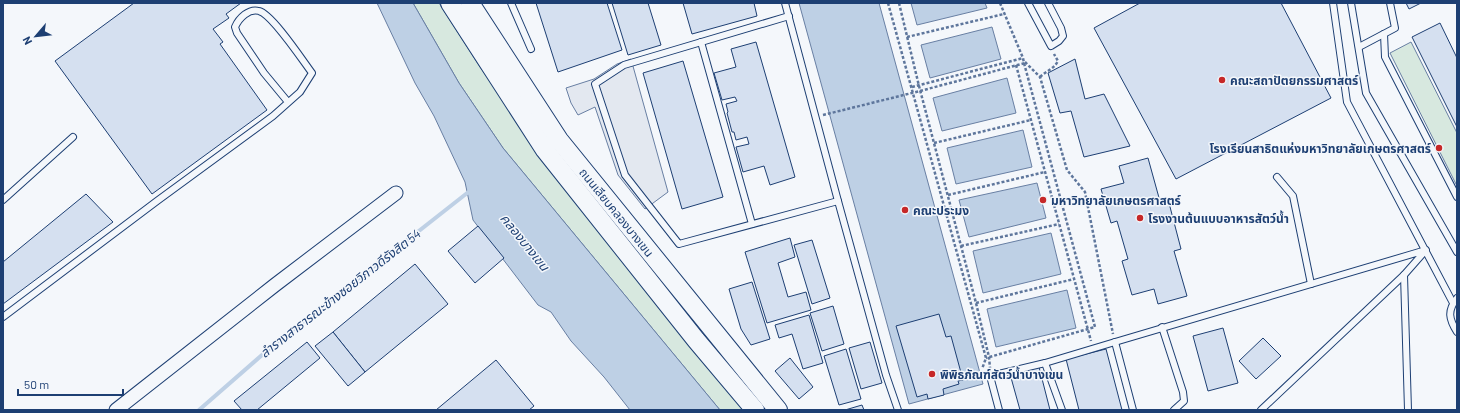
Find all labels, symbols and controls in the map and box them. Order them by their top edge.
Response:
north arrow [16,16,56,56]
text: N [19,35,34,47]
place label: คณะสถาปัตยกรรมศาสตร์ [1230,73,1358,87]
marker: คณะสถาปัตยกรรมศาสตร์ [1217,75,1227,85]
place label: โรงเรียนสาธิตแห่งมหาวิทยาลัยเกษตรศาสตร์ [1209,141,1431,155]
marker: โรงเรียนสาธิตแห่งมหาวิทยาลัยเกษตรศาสตร์ [1434,143,1444,153]
street label: ถนนเลียบคลองบางเขน [577,165,657,259]
place label: มหาวิทยาลัยเกษตรศาสตร์ [1051,193,1181,207]
marker: มหาวิทยาลัยเกษตรศาสตร์ [1038,195,1048,205]
place label: คณะประมง [913,203,969,217]
marker: คณะประมง [900,205,910,215]
water label: คลองบางเขน [497,210,553,275]
place label: โรงงานต้นแบบอาหารสัตว์น้ำ [1148,210,1289,225]
marker: โรงงานต้นแบบอาหารสัตว์น้ำ [1135,213,1145,223]
water label: ลำรางสาธารณะข้างซอยวิภาวดีรังสิต 54 [256,225,424,361]
place label: พิพิธภัณฑ์สัตว์น้ำบางเขน [940,366,1063,381]
marker: พิพิธภัณฑ์สัตว์น้ำบางเขน [927,369,937,379]
scale bar [18,371,123,397]
text: 50 m [24,377,49,391]

